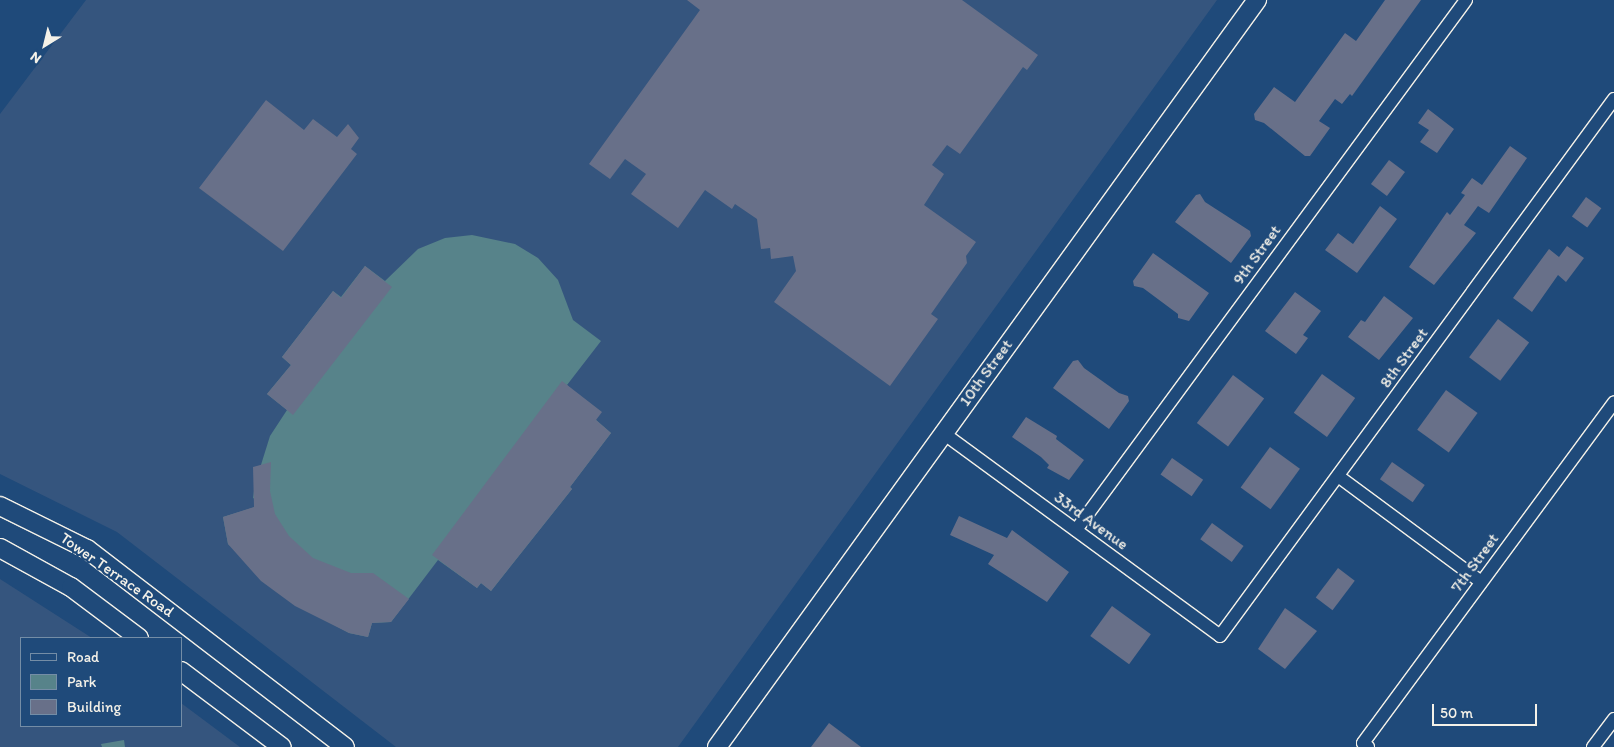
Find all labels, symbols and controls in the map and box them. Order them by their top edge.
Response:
north arrow [20,20,70,70]
text: N [27,48,45,67]
street label: 9th Street [1229,222,1285,288]
street label: 8th Street [1376,325,1432,391]
street label: 10th Street [955,336,1017,410]
street label: 33rd Avenue [1051,488,1131,554]
street label: Tower Terrace Road [57,529,177,621]
street label: 7th Street [1447,530,1503,596]
legend [20,637,182,727]
text: Road [67,648,99,666]
text: Park [67,673,97,691]
scale bar [1434,694,1539,726]
text: Building [67,698,121,716]
text: 50 m [1440,704,1473,722]

